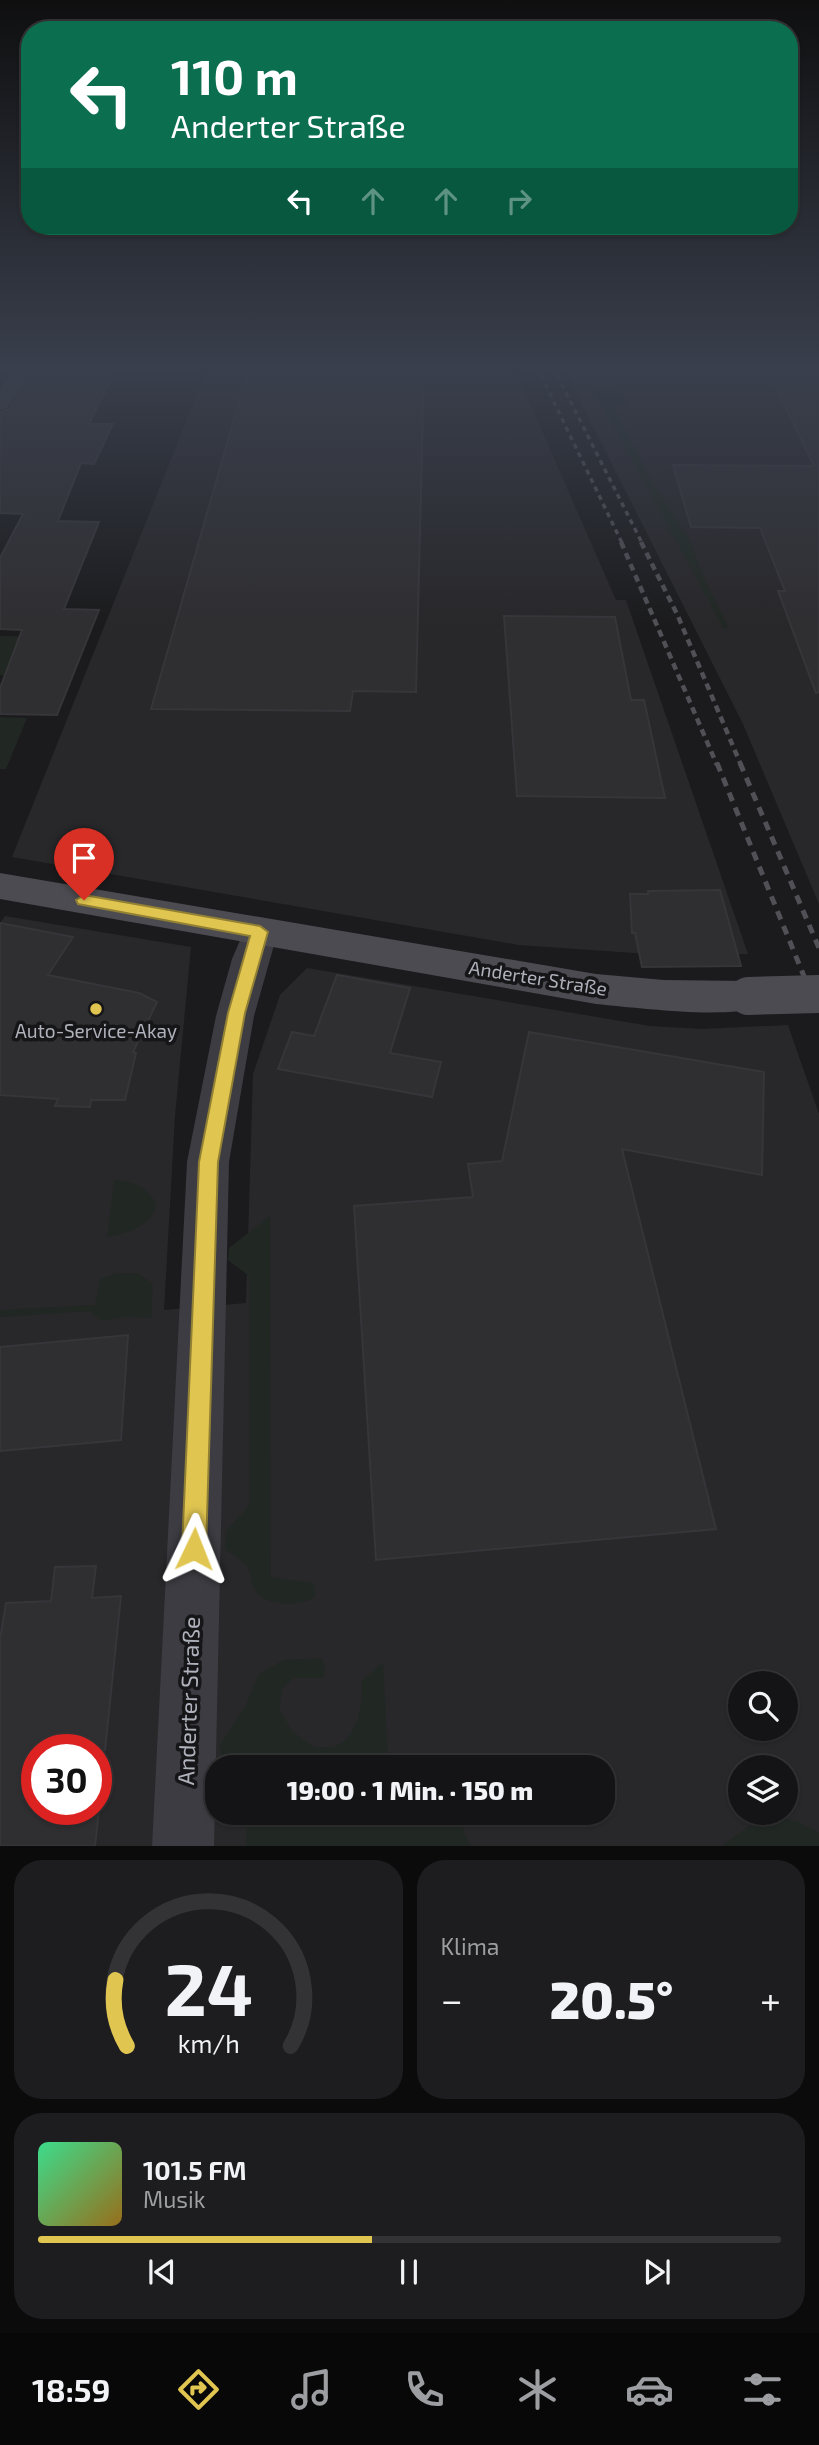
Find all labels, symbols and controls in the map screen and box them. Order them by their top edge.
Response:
text: 110 m [171,46,298,105]
icon: left [56,49,147,140]
text: Anderter Straße [171,106,406,144]
icon: left [281,182,319,220]
icon: ahead [354,182,392,220]
icon: ahead [427,182,465,220]
icon: right [500,182,538,220]
pin [54,828,114,900]
icon: arrive [65,839,103,877]
street label: Anderter Straße [467,955,609,1000]
marker: Auto-Service-Akay [88,1001,104,1017]
place label: Auto-Service-Akay [15,1019,177,1042]
position arrow [157,1512,231,1586]
street label: Anderter Straße [171,1616,205,1786]
map controls [728,1671,798,1825]
button: search [728,1671,798,1741]
speed limit sign: 30 [21,1734,112,1825]
button: layers [728,1755,798,1825]
text: 19:00 · 1 Min. · 150 m [287,1774,533,1805]
text: Klima [441,1932,499,1960]
text: 24 [164,1943,253,2031]
text: 20.5° [549,1967,673,2029]
text: − [441,1976,463,2022]
text: + [760,1976,781,2022]
text: km/h [177,2027,239,2057]
text: 101.5 FM [143,2154,246,2185]
text: Musik [143,2185,205,2213]
icon: previous [143,2253,181,2291]
icon: pause [390,2253,428,2291]
icon: next [638,2253,676,2291]
icon: directions [174,2365,223,2414]
icon: music [287,2365,336,2414]
icon: phone [400,2365,449,2414]
icon: climate [513,2365,562,2414]
icon: car [625,2365,674,2414]
icon: filters [738,2365,787,2414]
text: 18:59 [32,2370,110,2408]

